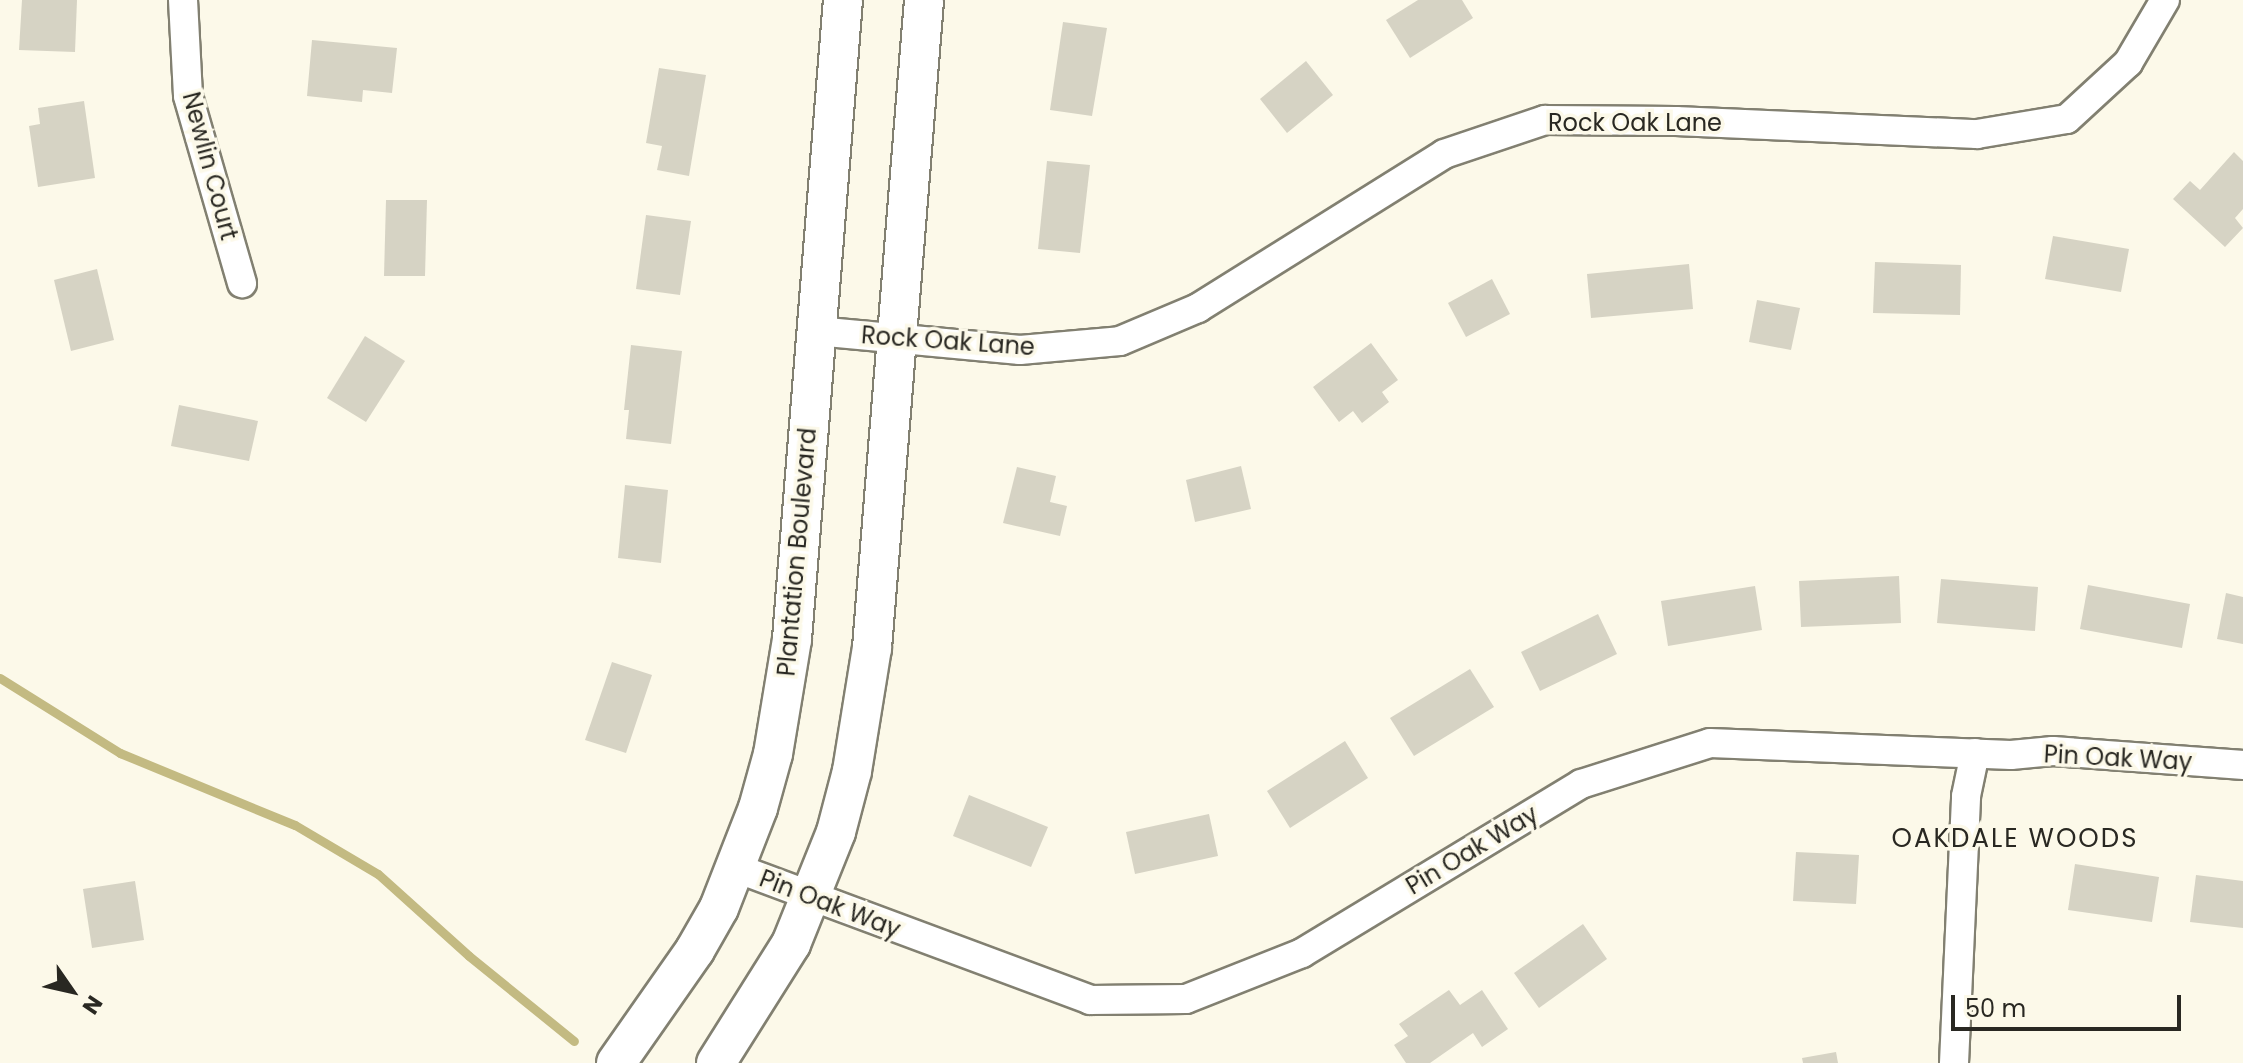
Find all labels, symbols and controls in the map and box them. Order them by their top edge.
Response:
street label: Newlin Court [176,89,244,243]
street label: Rock Oak Lane [1548,109,1722,137]
street label: Rock Oak Lane [860,321,1036,361]
street label: Plantation Boulevard [772,427,822,677]
street label: Pin Oak Way [2043,740,2193,776]
street label: Pin Oak Way [1401,799,1543,901]
district label: OAKDALE WOODS [1892,823,2138,855]
street label: Pin Oak Way [755,864,905,944]
north arrow [32,951,112,1031]
scale bar [1955,979,2185,1029]
text: N [75,989,110,1020]
text: 50 m [1965,992,2026,1025]

